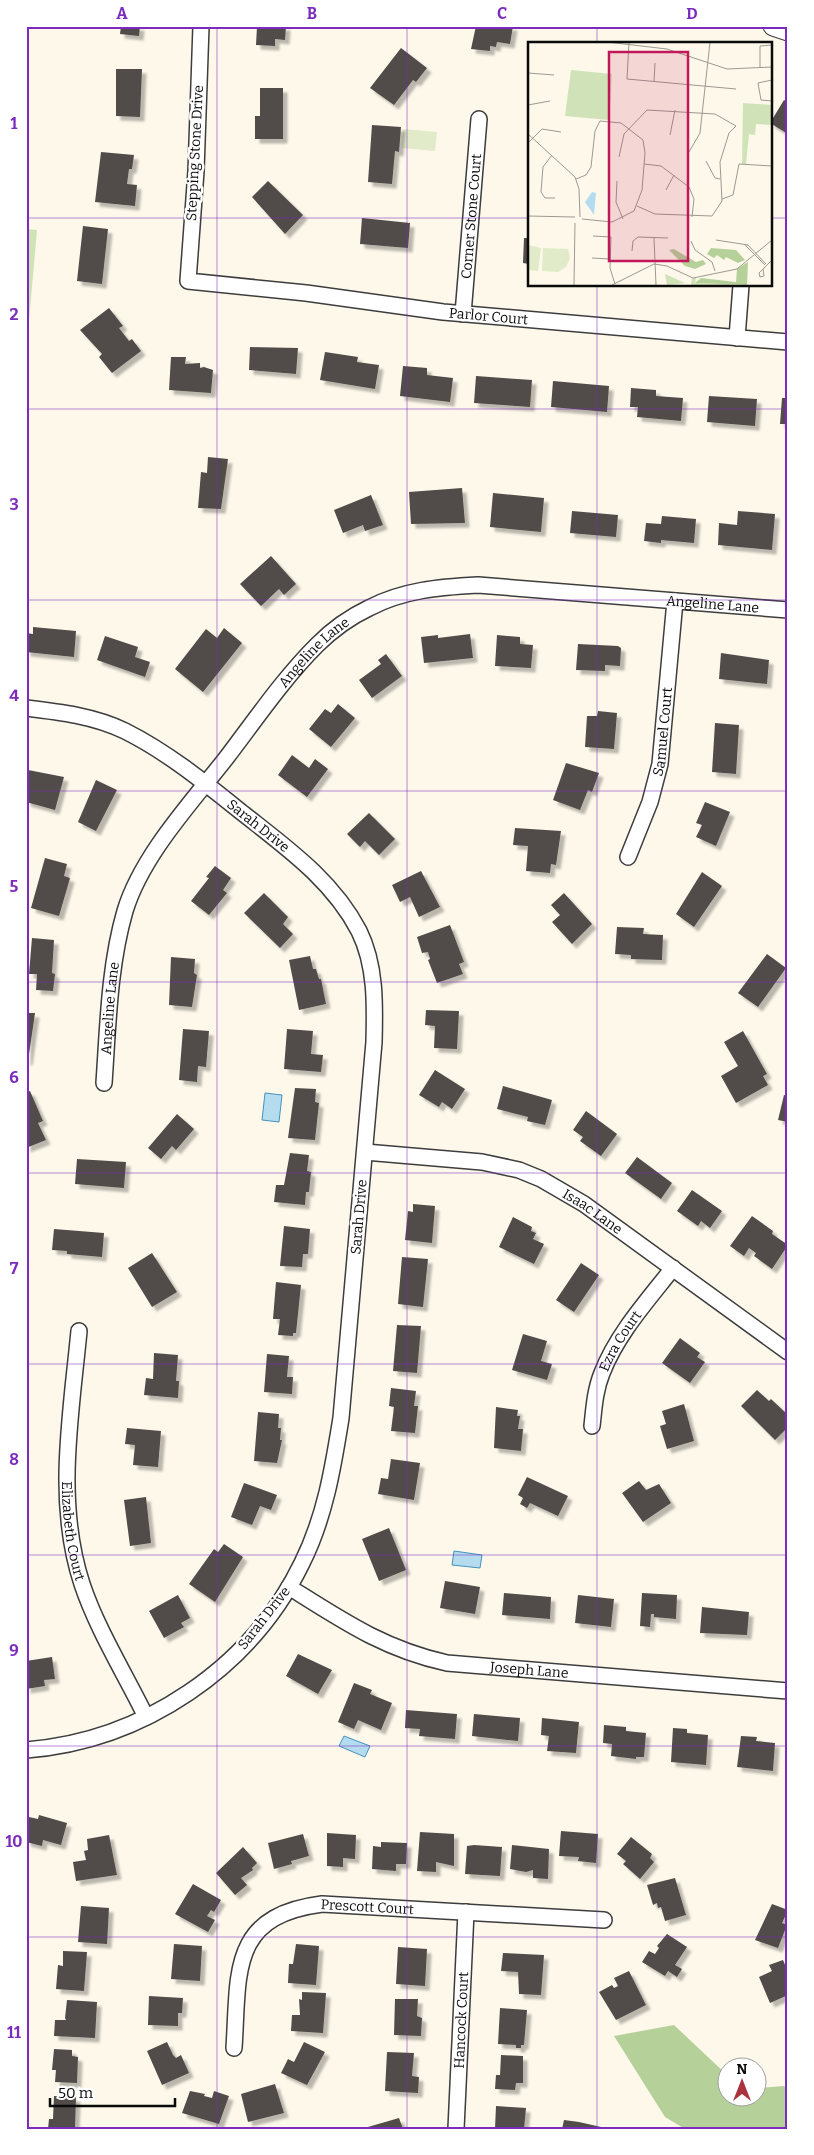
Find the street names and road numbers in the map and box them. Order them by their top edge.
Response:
street label: Stepping Stone Drive [183,85,207,221]
street label: Corner Stone Court [457,153,485,280]
street label: Parlor Court [448,304,529,328]
street label: Angeline Lane [665,592,760,616]
street label: Angeline Lane [275,613,352,691]
street label: Samuel Court [649,687,676,778]
street label: Sarah Drive [224,796,293,856]
street label: Angeline Lane [97,961,123,1055]
street label: Sarah Drive [347,1179,371,1255]
street label: Isaac Lane [560,1185,626,1238]
street label: Ezra Court [595,1307,645,1374]
street label: Elizabeth Court [58,1481,89,1583]
street label: Sarah Drive [234,1583,294,1653]
street label: Joseph Lane [489,1658,569,1681]
street label: Prescott Court [320,1895,414,1918]
street label: Hancock Court [450,1971,472,2069]

